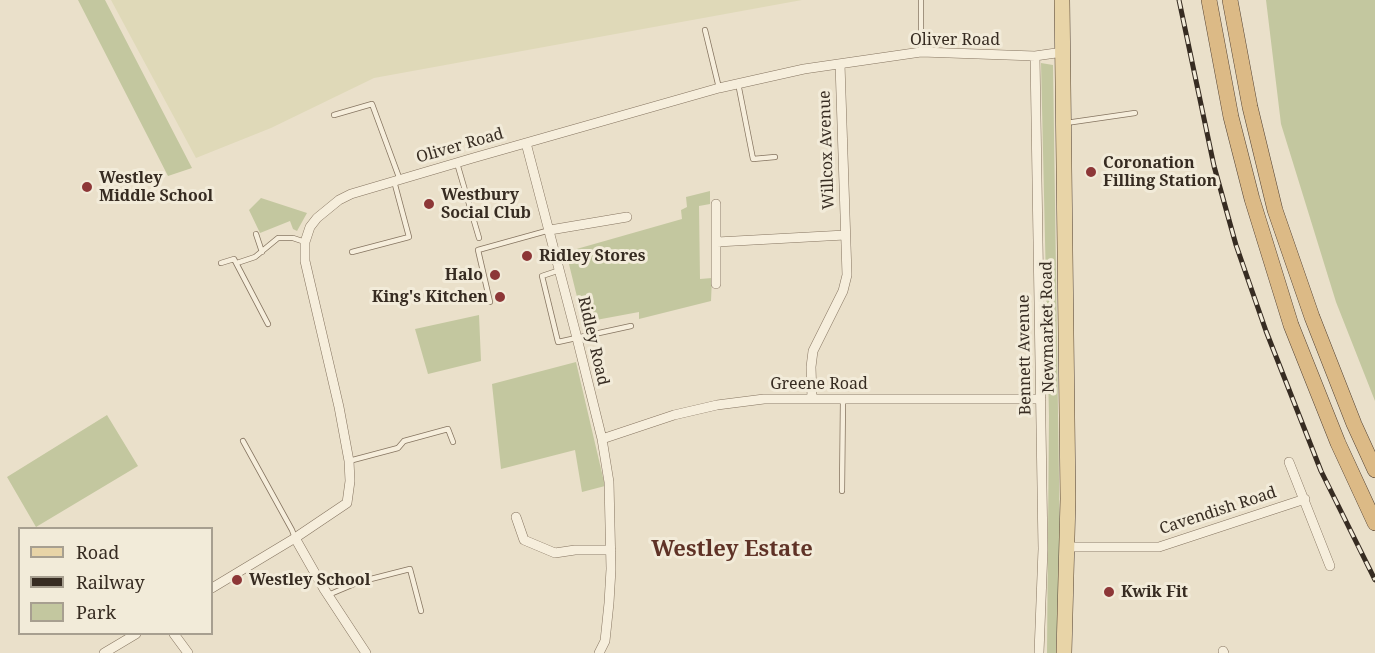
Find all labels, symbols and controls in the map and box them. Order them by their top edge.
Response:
street label: Oliver Road [910,30,1000,50]
street label: Willcox Avenue [815,90,839,210]
street label: Oliver Road [414,124,506,168]
place label: Coronation Filling Station [1103,153,1217,191]
marker: Coronation Filling Station [1084,165,1098,179]
place label: Westley Middle School [99,168,213,206]
marker: Westley Middle School [80,180,94,194]
place label: Westbury Social Club [441,185,531,223]
marker: Westbury Social Club [422,197,436,211]
place label: Ridley Stores [539,246,645,266]
marker: Ridley Stores [520,249,534,263]
street label: Newmarket Road [1037,261,1059,393]
place label: Halo [445,265,483,285]
marker: Halo [488,268,502,282]
place label: King's Kitchen [372,287,488,307]
marker: King's Kitchen [493,290,507,304]
street label: Bennett Avenue [1014,294,1036,416]
street label: Ridley Road [573,295,613,387]
street label: Greene Road [770,374,868,394]
street label: Cavendish Road [1157,483,1279,539]
legend [18,527,213,635]
district label: Westley Estate [651,537,813,563]
text: Road [76,540,119,564]
text: Railway [76,570,145,594]
place label: Westley School [249,570,370,590]
marker: Westley School [230,573,244,587]
place label: Kwik Fit [1121,582,1188,602]
marker: Kwik Fit [1102,585,1116,599]
text: Park [76,600,116,624]

